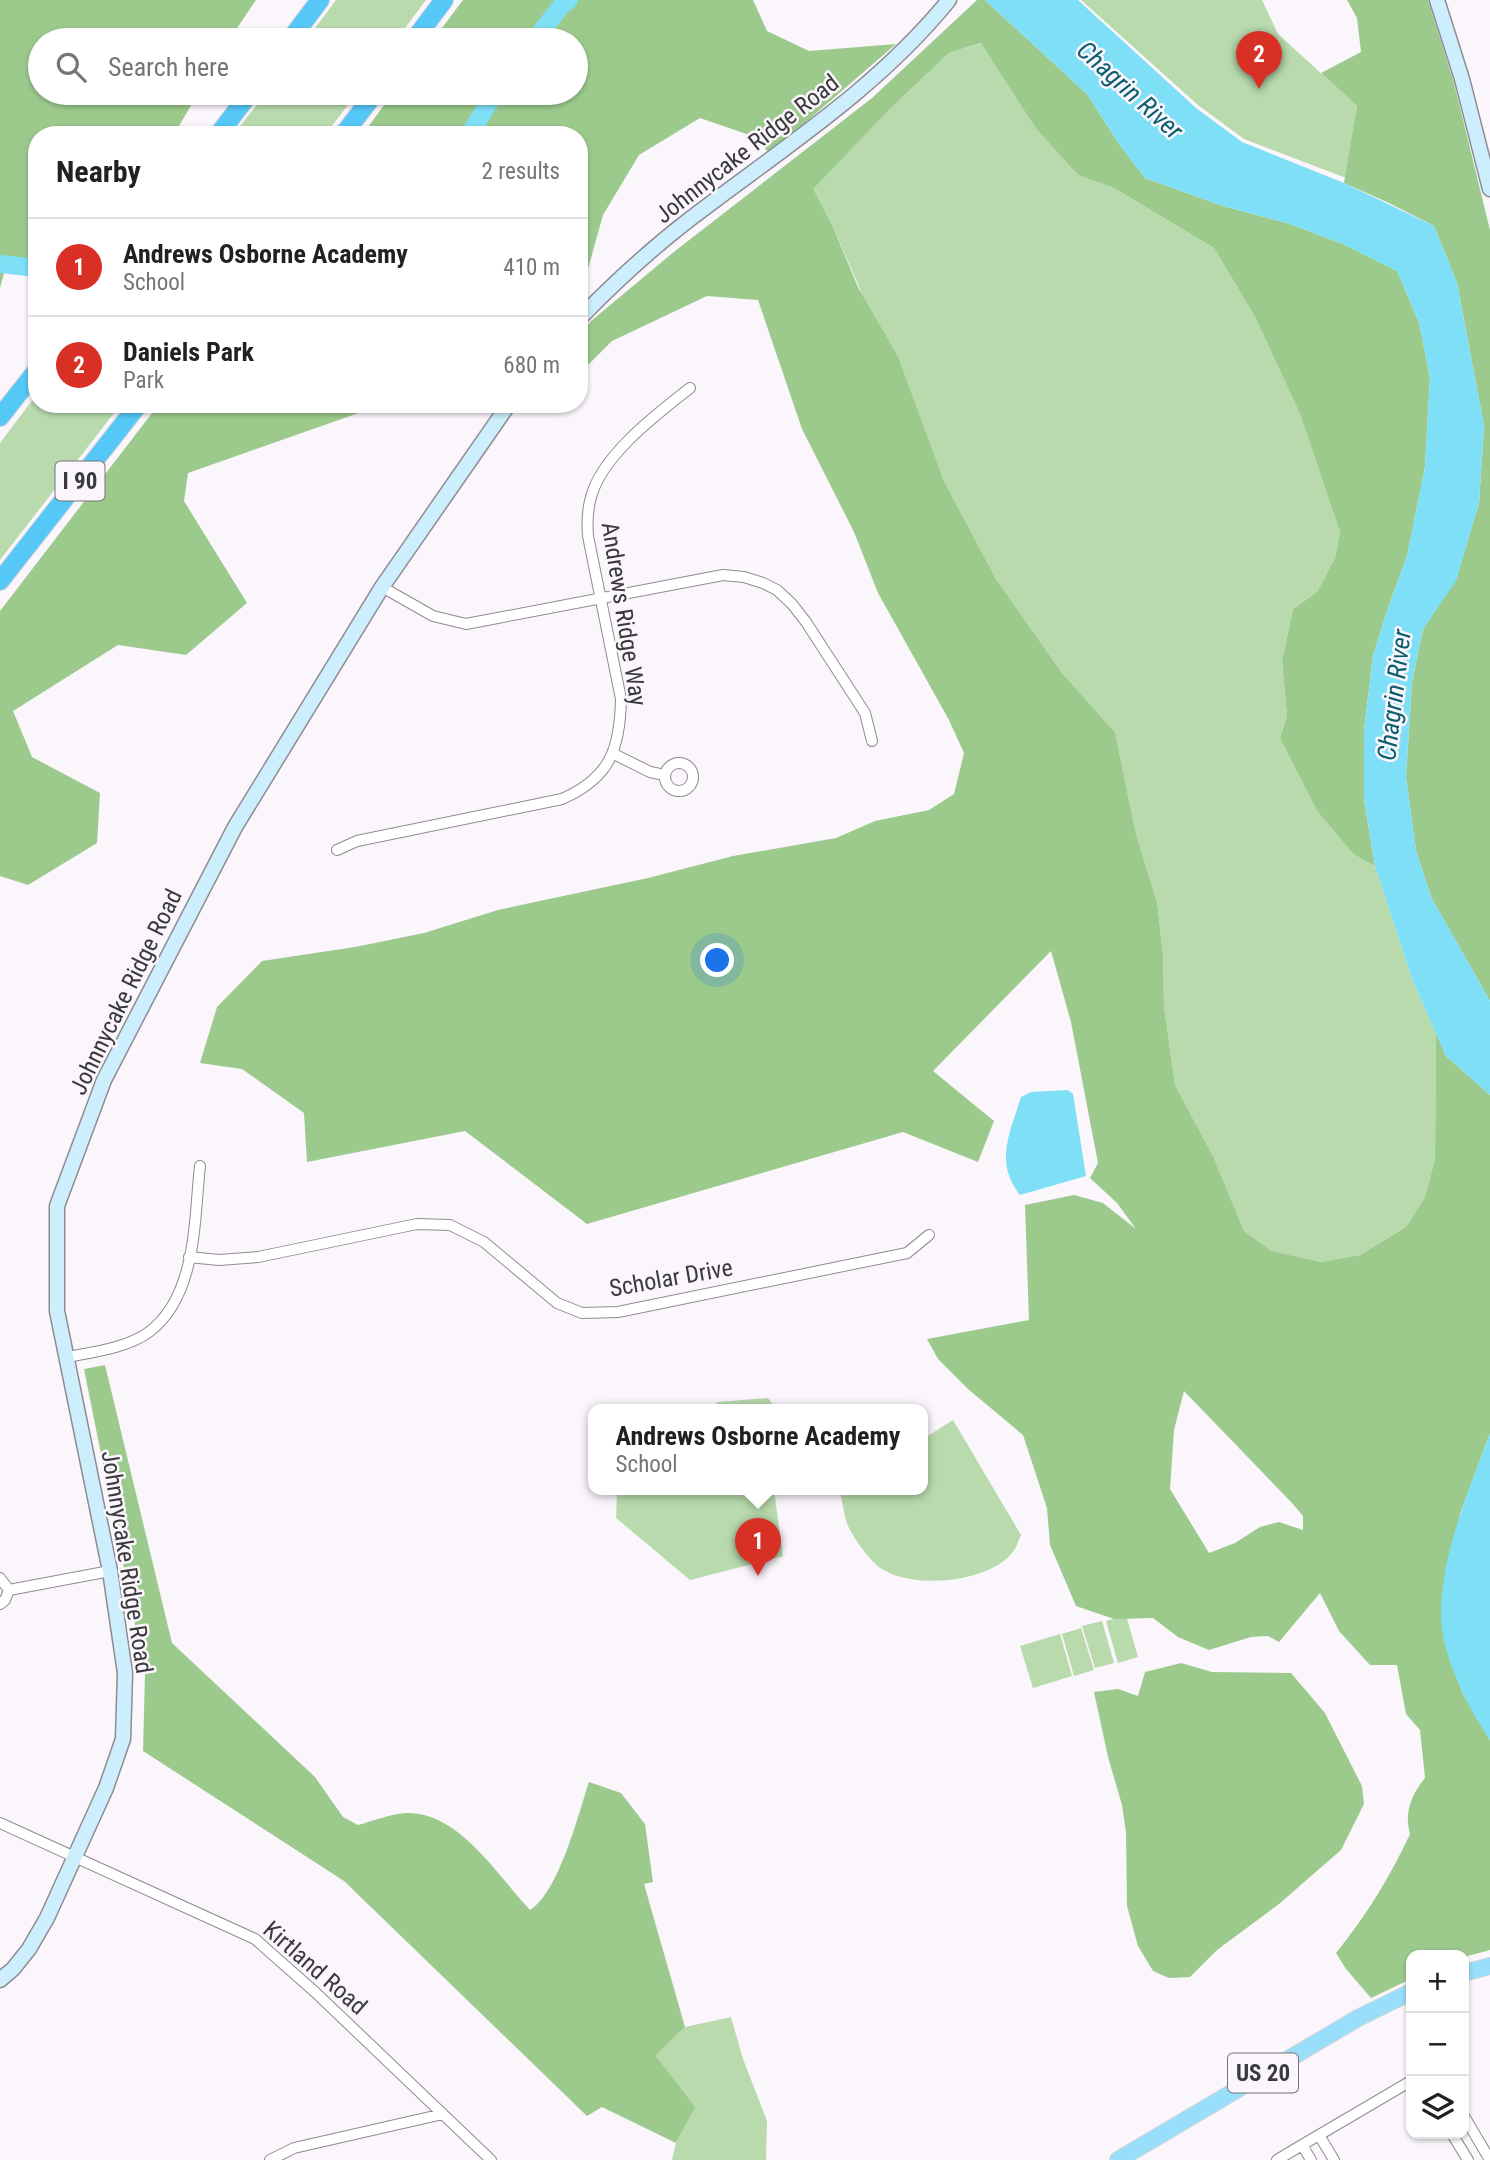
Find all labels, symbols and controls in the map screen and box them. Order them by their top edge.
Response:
search box [28,28,588,105]
pin: 2 [1236,31,1282,89]
water label: Chagrin River [1071,35,1190,146]
icon: search [52,48,90,86]
text: Search here [108,52,229,82]
street label: Johnnycake Ridge Road [650,69,844,229]
text: Nearby [56,154,141,189]
text: 2 results [482,158,560,185]
text: Andrews Osborne Academy [123,239,408,269]
text: 1 [73,254,85,281]
text: 410 m [503,254,560,281]
text: School [123,269,185,296]
text: Daniels Park [123,337,254,367]
text: 2 [73,352,85,379]
text: 680 m [503,352,560,379]
text: Park [123,367,164,394]
road number: I 90 [56,461,104,500]
street label: Andrews Ridge Way [596,520,652,708]
water label: Chagrin River [1371,626,1417,762]
street label: Johnnycake Ridge Road [64,885,188,1099]
your location [700,943,734,977]
street label: Scholar Drive [607,1253,735,1303]
popup [588,1404,928,1495]
text: Andrews Osborne Academy [616,1421,900,1451]
street label: Johnnycake Ridge Road [96,1449,158,1675]
text: School [616,1451,678,1478]
pin: 1 [735,1518,781,1576]
street label: Kirtland Road [258,1916,372,2020]
map controls [1406,1950,1469,2139]
button: + [1406,1950,1469,2013]
button: − [1406,2013,1469,2076]
road number: US 20 [1228,2054,1298,2092]
button: layers [1406,2076,1469,2139]

